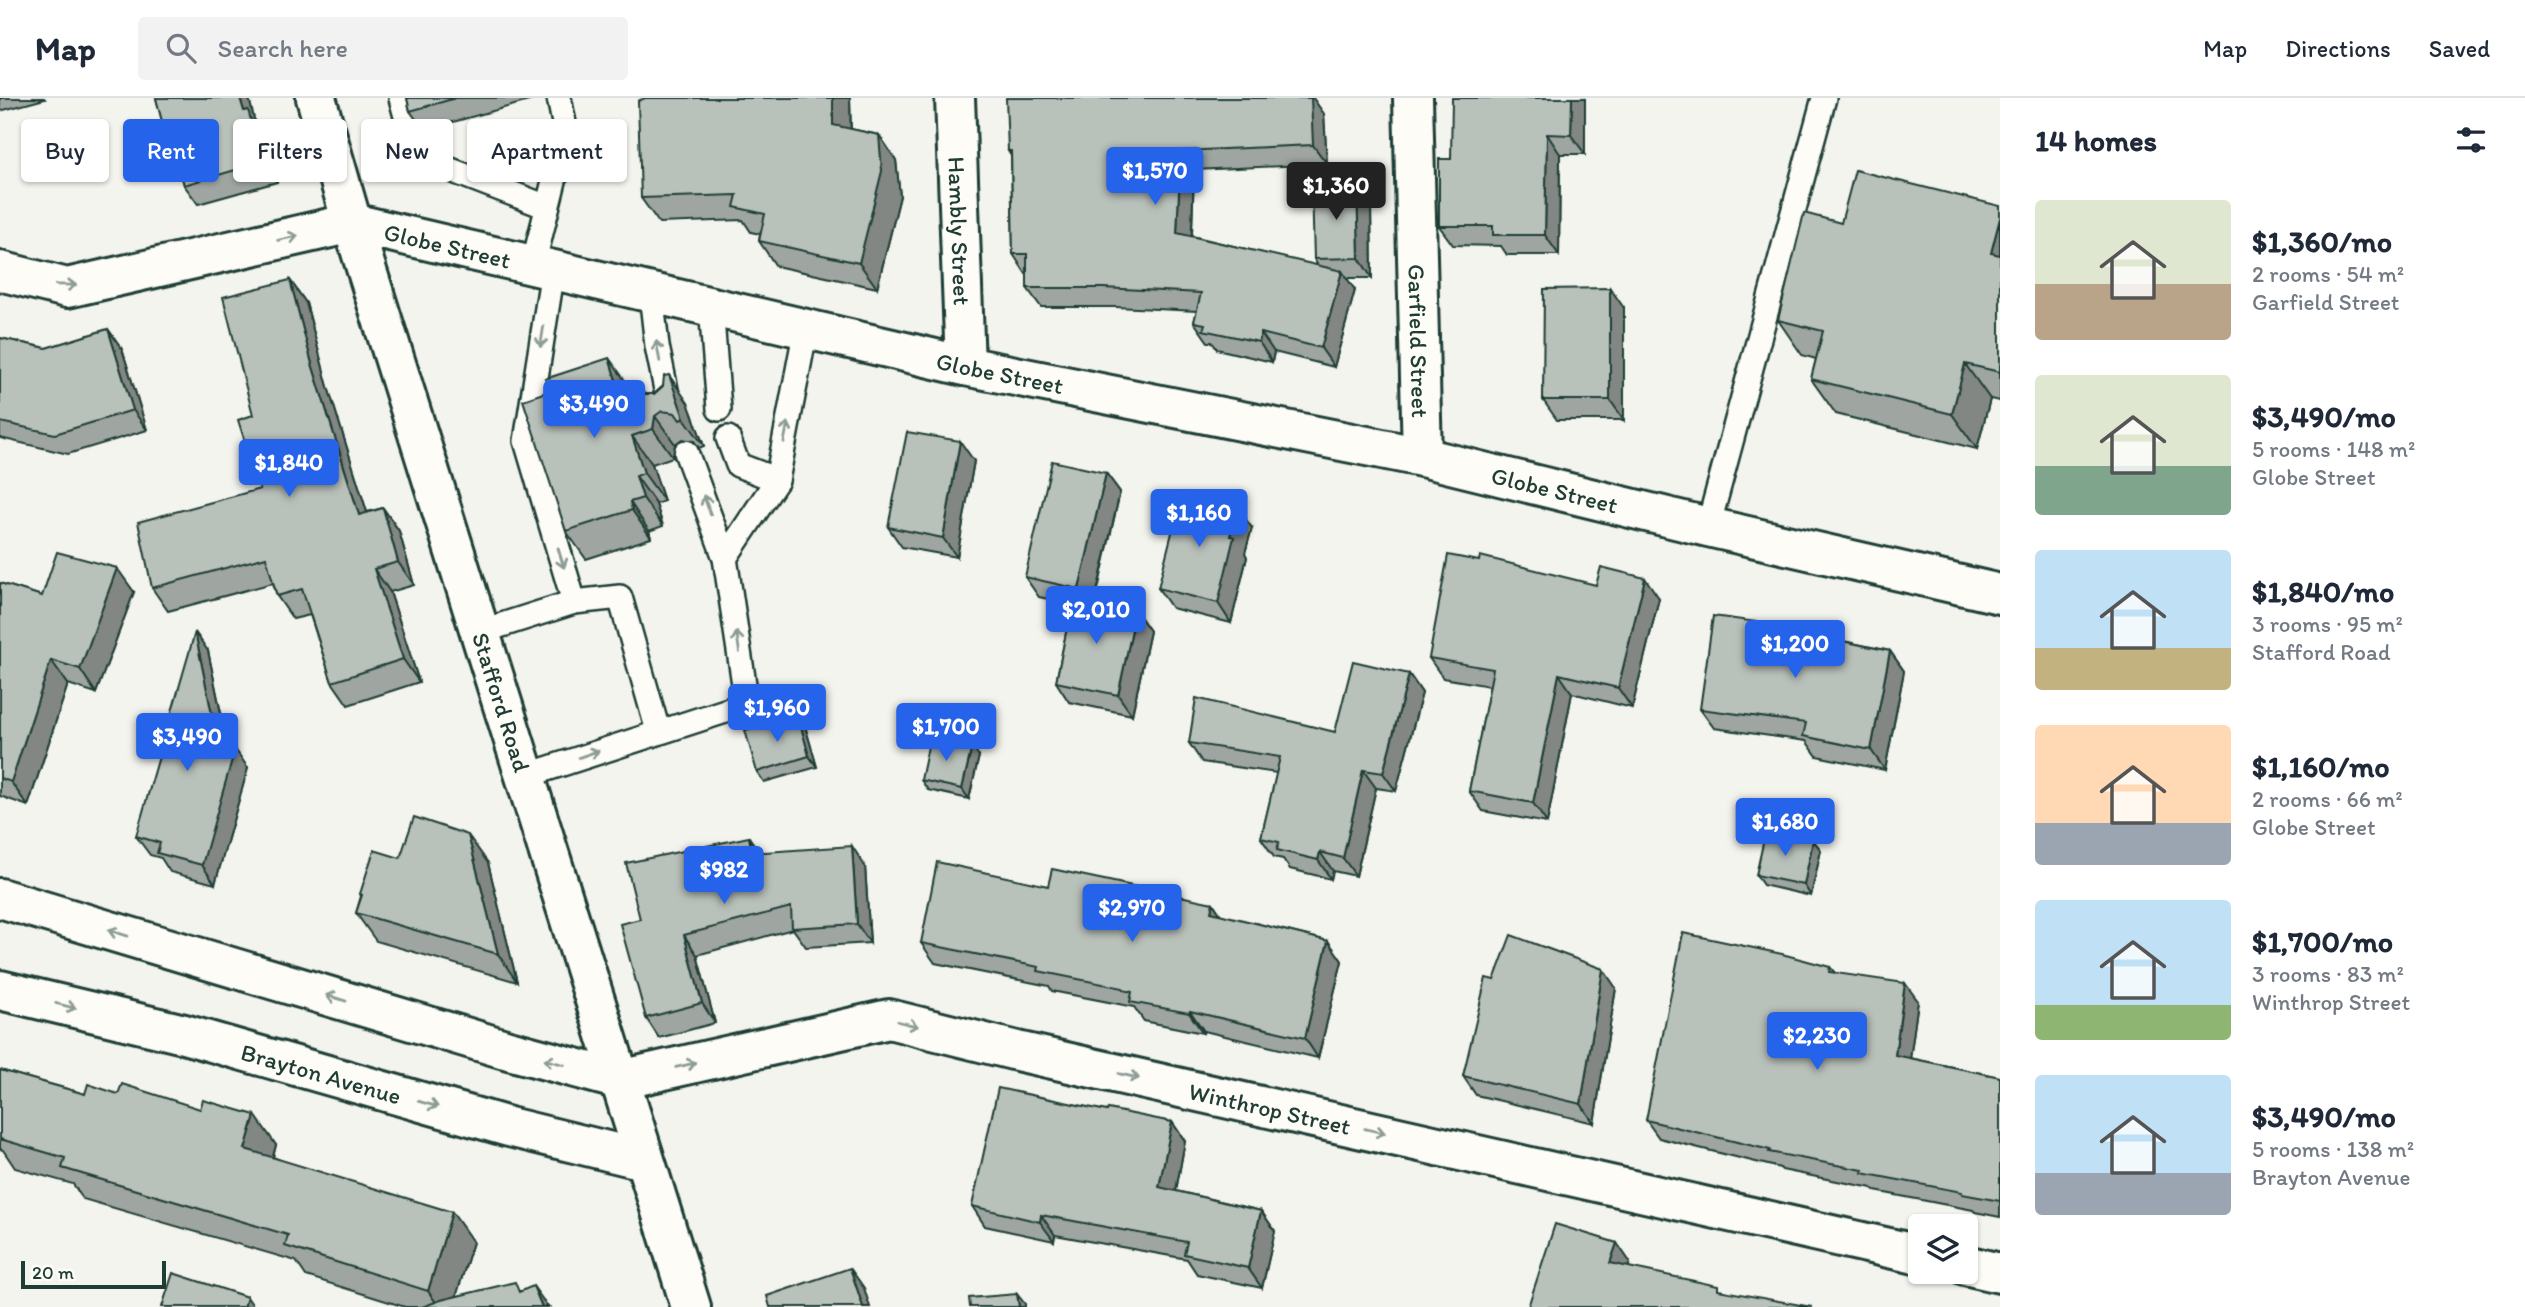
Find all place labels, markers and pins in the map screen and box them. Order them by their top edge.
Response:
pin: $1,570 [1098,148,1212,207]
pin: $1,360 [1279,162,1393,222]
pin: $3,490 [537,380,651,440]
pin: $1,840 [232,440,346,499]
pin: $1,160 [1142,490,1256,549]
pin: $2,010 [1039,587,1153,646]
pin: $1,200 [1738,620,1852,680]
pin: $1,960 [720,684,834,744]
pin: $1,700 [889,704,1003,763]
pin: $3,490 [130,714,244,773]
pin: $1,680 [1728,798,1842,858]
pin: $982 [683,846,765,906]
pin: $2,970 [1075,884,1189,944]
pin: $2,230 [1760,1012,1874,1072]

